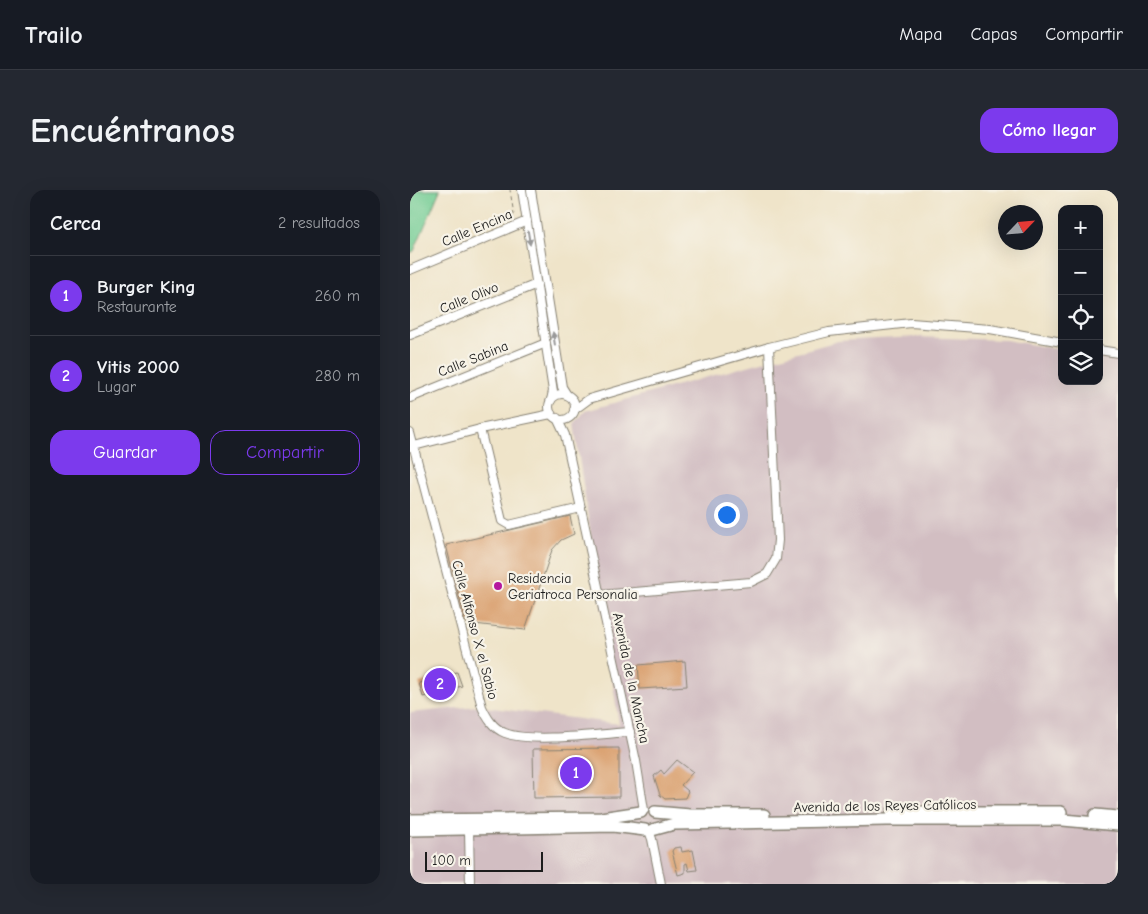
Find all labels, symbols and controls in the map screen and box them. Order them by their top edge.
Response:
text: Trailo [25,21,83,49]
text: Mapa [899,24,942,45]
text: Capas [970,24,1017,45]
text: Compartir [1045,24,1123,45]
button: Cómo llegar [980,108,1118,153]
text: Encuéntranos [30,110,235,151]
north arrow [998,205,1043,250]
map controls [1058,205,1103,385]
button: + [1058,205,1103,250]
street label: Calle Encina [439,206,515,250]
text: Cerca [50,211,101,235]
text: 2 resultados [278,214,360,232]
one-way arrow [526,231,534,247]
button: − [1058,250,1103,295]
text: Burger King [97,276,196,298]
street label: Calle Olivo [437,279,501,317]
text: 1 [63,287,69,305]
text: 260 m [315,287,360,305]
button: locate [1058,295,1103,340]
text: Restaurante [97,298,177,316]
one-way arrow [550,331,558,347]
street label: Calle Sabina [435,337,511,381]
button: layers [1058,340,1103,385]
text: Vitis 2000 [97,356,180,378]
text: 2 [62,367,70,385]
text: 280 m [315,367,360,385]
text: Lugar [97,378,136,396]
button: Guardar [50,430,200,475]
button: Compartir [210,430,360,475]
your location [714,502,740,528]
street label: Calle Alfonso X el Sabio [448,558,502,702]
place label: Residencia Geriatroca Personalia [508,570,638,603]
marker: Residencia Geriatroca Personalia [492,580,504,592]
street label: Avenida de la Mancha [609,611,653,745]
pin: 2 [424,665,456,703]
pin: 1 [560,754,592,792]
street label: Avenida de los Reyes Católicos [794,796,977,816]
scale bar [425,849,542,872]
text: 100 m [432,852,471,869]

